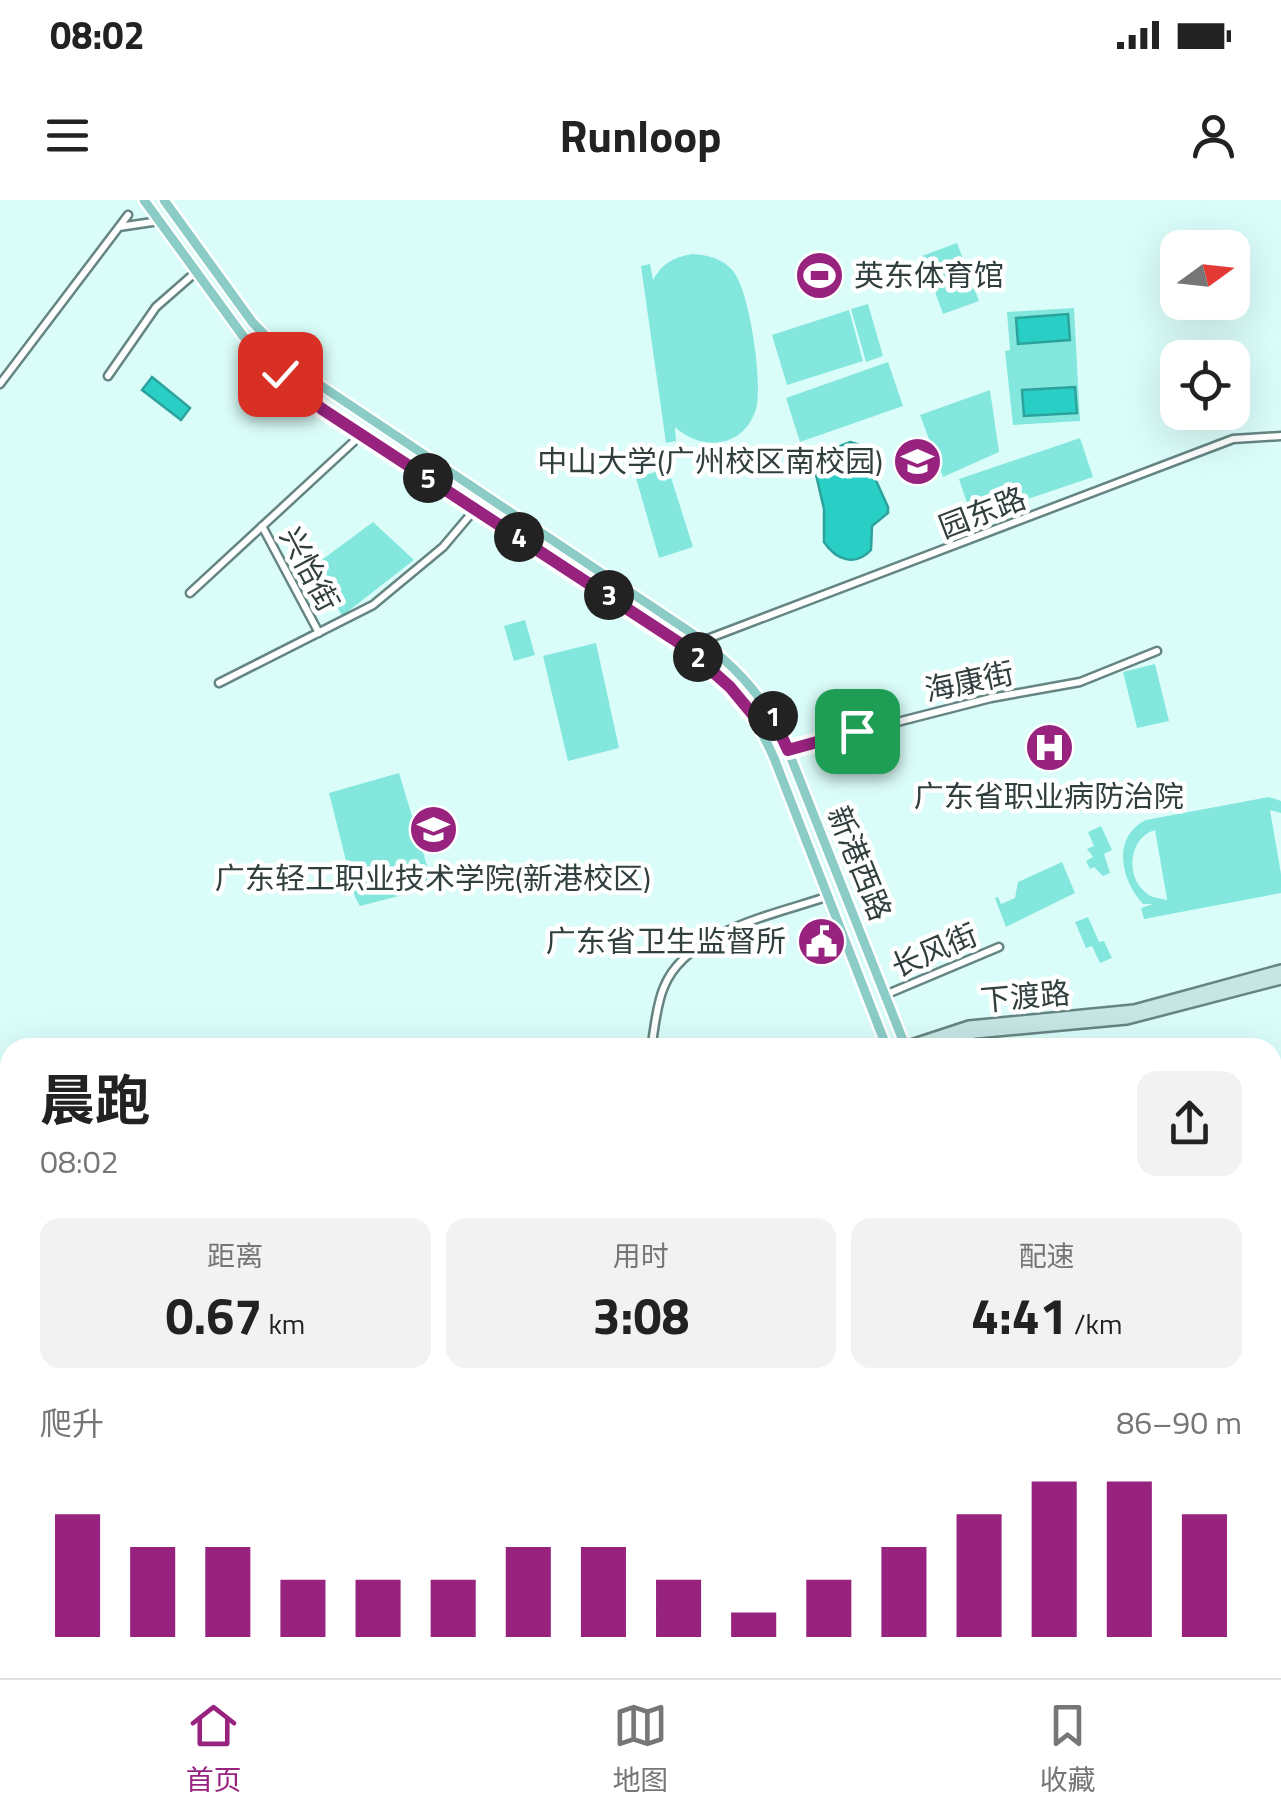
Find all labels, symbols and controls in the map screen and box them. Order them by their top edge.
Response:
text: 08:02 [50,6,145,64]
text: Runloop [559,101,722,169]
icon: menu [40,108,95,163]
icon: person [1186,108,1241,163]
north arrow [1160,230,1250,320]
map controls [1160,230,1250,430]
sports icon: 英东体育馆 [793,249,845,301]
place label: 英东体育馆 [854,252,1004,298]
pin [238,332,323,417]
button: locate [1160,340,1250,430]
icon: check [253,347,308,402]
school or university icon: 中山大学(广州校区南校园) [892,435,944,487]
place label: 中山大学(广州校区南校园) [537,438,883,484]
pin: 5 [403,453,453,503]
text: 5 [420,456,436,499]
street label: 园东路 [932,474,1032,550]
pin: 4 [494,512,544,562]
text: 4 [511,515,527,558]
street label: 兴怡街 [269,518,351,620]
pin: 3 [584,570,634,620]
text: 3 [601,573,617,616]
pin: 2 [673,632,723,682]
text: 2 [690,635,706,678]
street label: 海康街 [920,649,1018,713]
pin [815,689,900,774]
pin: 1 [748,691,798,741]
text: 1 [765,694,781,737]
icon: arrive [830,704,885,759]
hospital icon: 广东省职业病防治院 [1023,721,1075,773]
place label: 广东省职业病防治院 [914,773,1184,819]
street label: 新港西路 [816,799,904,927]
school or university icon: 广东轻工职业技术学院(新港校区) [407,803,459,855]
place label: 广东轻工职业技术学院(新港校区) [215,855,651,901]
street label: 长风街 [884,911,984,989]
public building icon: 广东省卫生监督所 [795,915,847,967]
place label: 广东省卫生监督所 [546,918,786,964]
street label: 下渡路 [978,969,1072,1023]
text: 晨跑 [40,1058,150,1141]
button: share [1137,1071,1242,1176]
text: 08:02 [40,1137,119,1185]
text: 距离 [207,1234,263,1277]
text: 用时 [613,1234,669,1277]
text: 配速 [1019,1234,1075,1277]
text: 0.67 [165,1277,262,1353]
text: 3:08 [593,1277,689,1353]
text: 4:41 [971,1277,1068,1353]
text: km [262,1302,305,1345]
text: /km [1068,1302,1122,1345]
text: 86–90 m [1116,1398,1242,1446]
text: 爬升 [40,1399,104,1447]
tab: 首页 [185,1698,242,1801]
tab: 地图 [612,1698,669,1801]
tab: 收藏 [1039,1698,1096,1801]

